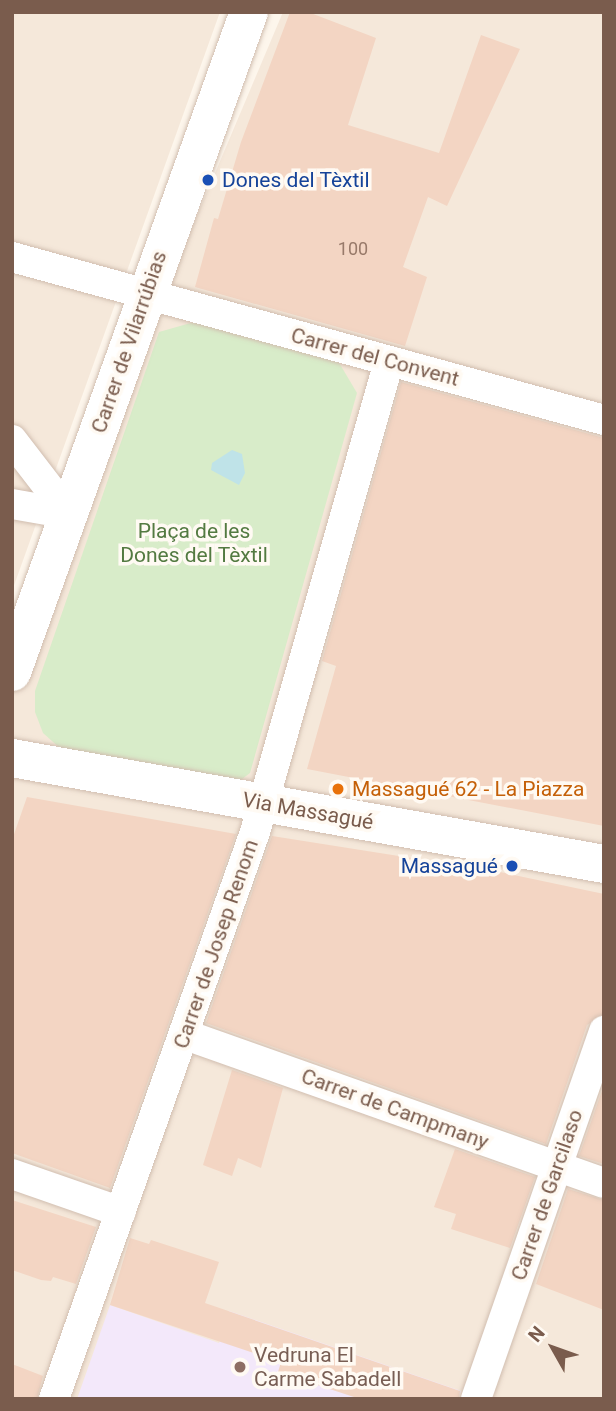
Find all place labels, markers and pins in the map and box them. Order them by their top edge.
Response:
place label: Dones del Tèxtil [222,167,370,193]
marker: Dones del Tèxtil [200,172,216,188]
place label: Massagué 62 - La Piazza [352,776,584,802]
marker: Massagué 62 - La Piazza [330,781,346,797]
place label: Massagué [401,853,498,879]
marker: Massagué [504,858,520,874]
place label: Vedruna El Carme Sabadell [254,1342,401,1392]
marker: Vedruna El Carme Sabadell [232,1359,248,1375]

